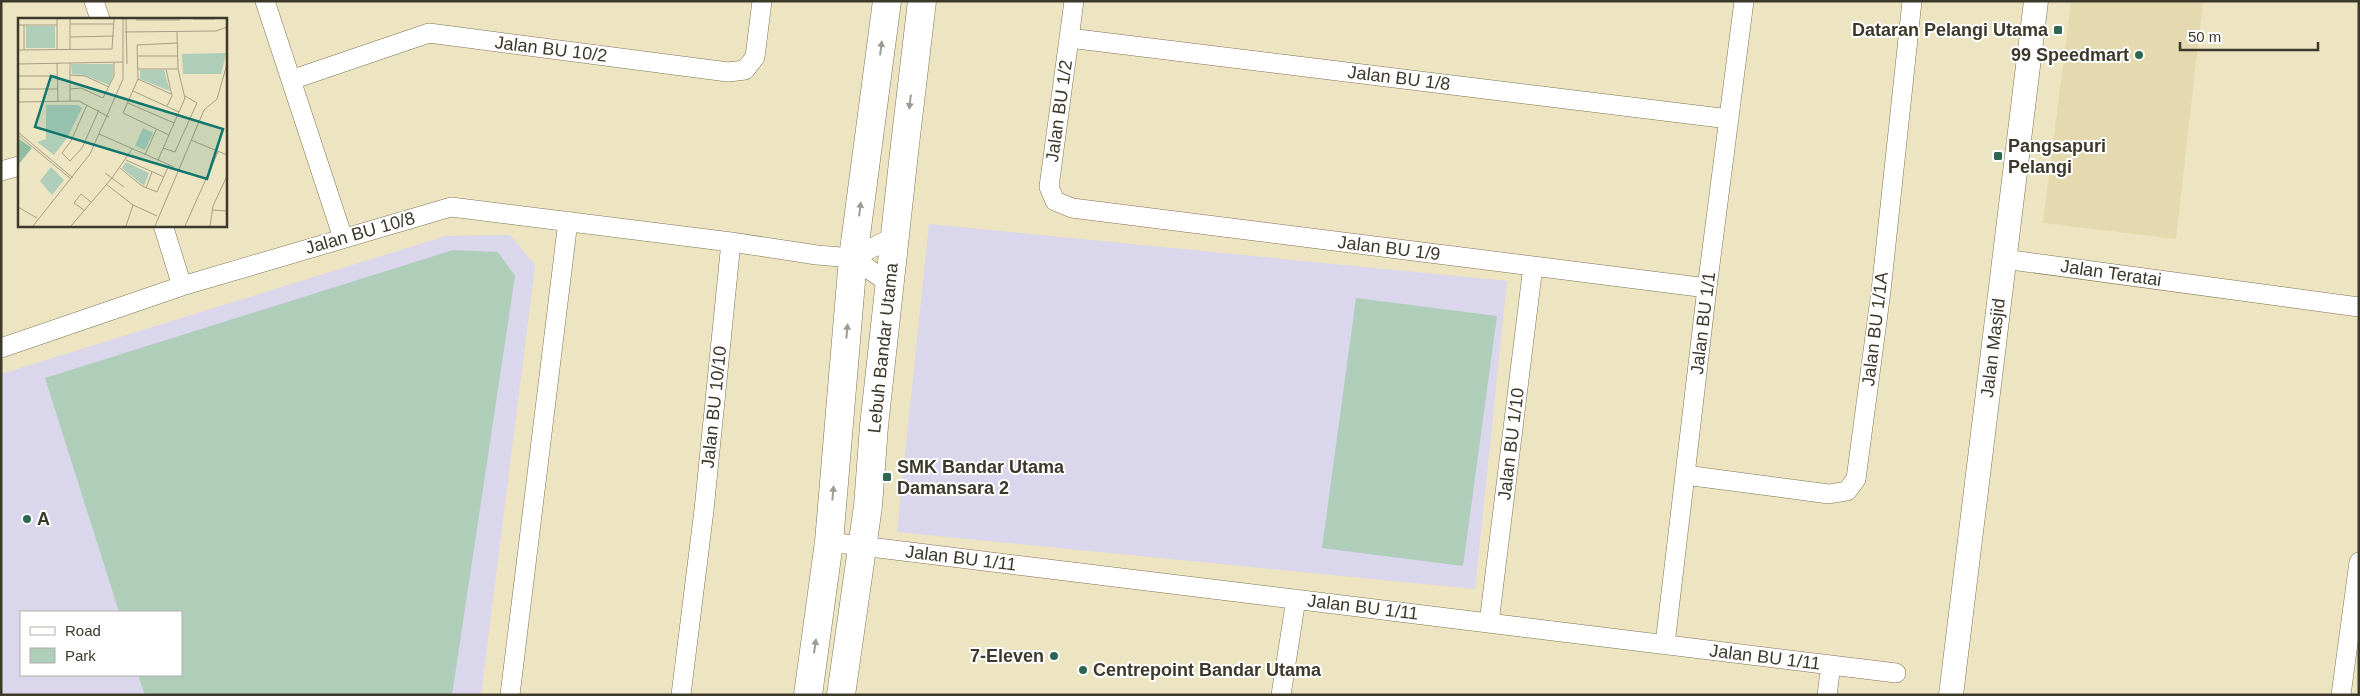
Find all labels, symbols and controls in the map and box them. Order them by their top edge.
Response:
inset map [18,18,226,226]
place label: Dataran Pelangi Utama [1852,20,2049,40]
scale bar [2180,20,2318,52]
marker: Dataran Pelangi Utama [2052,24,2064,36]
text: 50 m [2188,28,2221,45]
street label: Jalan BU 10/2 [494,32,608,66]
one-way arrow [877,40,885,56]
place label: 99 Speedmart [2011,45,2129,65]
marker: 99 Speedmart [2133,49,2145,61]
street label: Jalan BU 1/2 [1042,59,1076,163]
street label: Jalan BU 1/8 [1347,62,1451,94]
one-way arrow [905,94,913,110]
place label: Pangsapuri Pelangi [2008,136,2106,177]
marker: Pangsapuri Pelangi [1992,150,2004,162]
one-way arrow [856,201,864,217]
street label: Jalan BU 10/8 [303,208,417,258]
street label: Jalan BU 1/9 [1337,232,1441,264]
street label: Jalan Teratai [2059,256,2163,290]
street label: Lebuh Bandar Utama [864,261,902,434]
street label: Jalan BU 1/1 [1687,271,1719,375]
street label: Jalan BU 1/1A [1858,271,1892,387]
street label: Jalan Masjid [1977,297,2009,399]
one-way arrow [843,323,851,339]
street label: Jalan BU 10/10 [698,345,730,469]
street label: Jalan BU 1/10 [1494,387,1528,501]
place label: SMK Bandar Utama Damansara 2 [897,457,1065,498]
marker: SMK Bandar Utama Damansara 2 [881,471,893,483]
one-way arrow [830,485,838,501]
place label: A [37,509,50,529]
marker: A [21,513,33,525]
street label: Jalan BU 1/11 [904,541,1018,575]
street label: Jalan BU 1/11 [1306,590,1420,624]
legend [20,611,182,676]
text: Road [65,622,101,639]
one-way arrow [811,638,819,654]
street label: Jalan BU 1/11 [1708,640,1822,674]
place label: 7-Eleven [970,646,1044,666]
text: Park [65,647,96,664]
marker: 7-Eleven [1048,650,1060,662]
place label: Centrepoint Bandar Utama [1093,660,1322,680]
marker: Centrepoint Bandar Utama [1077,664,1089,676]

